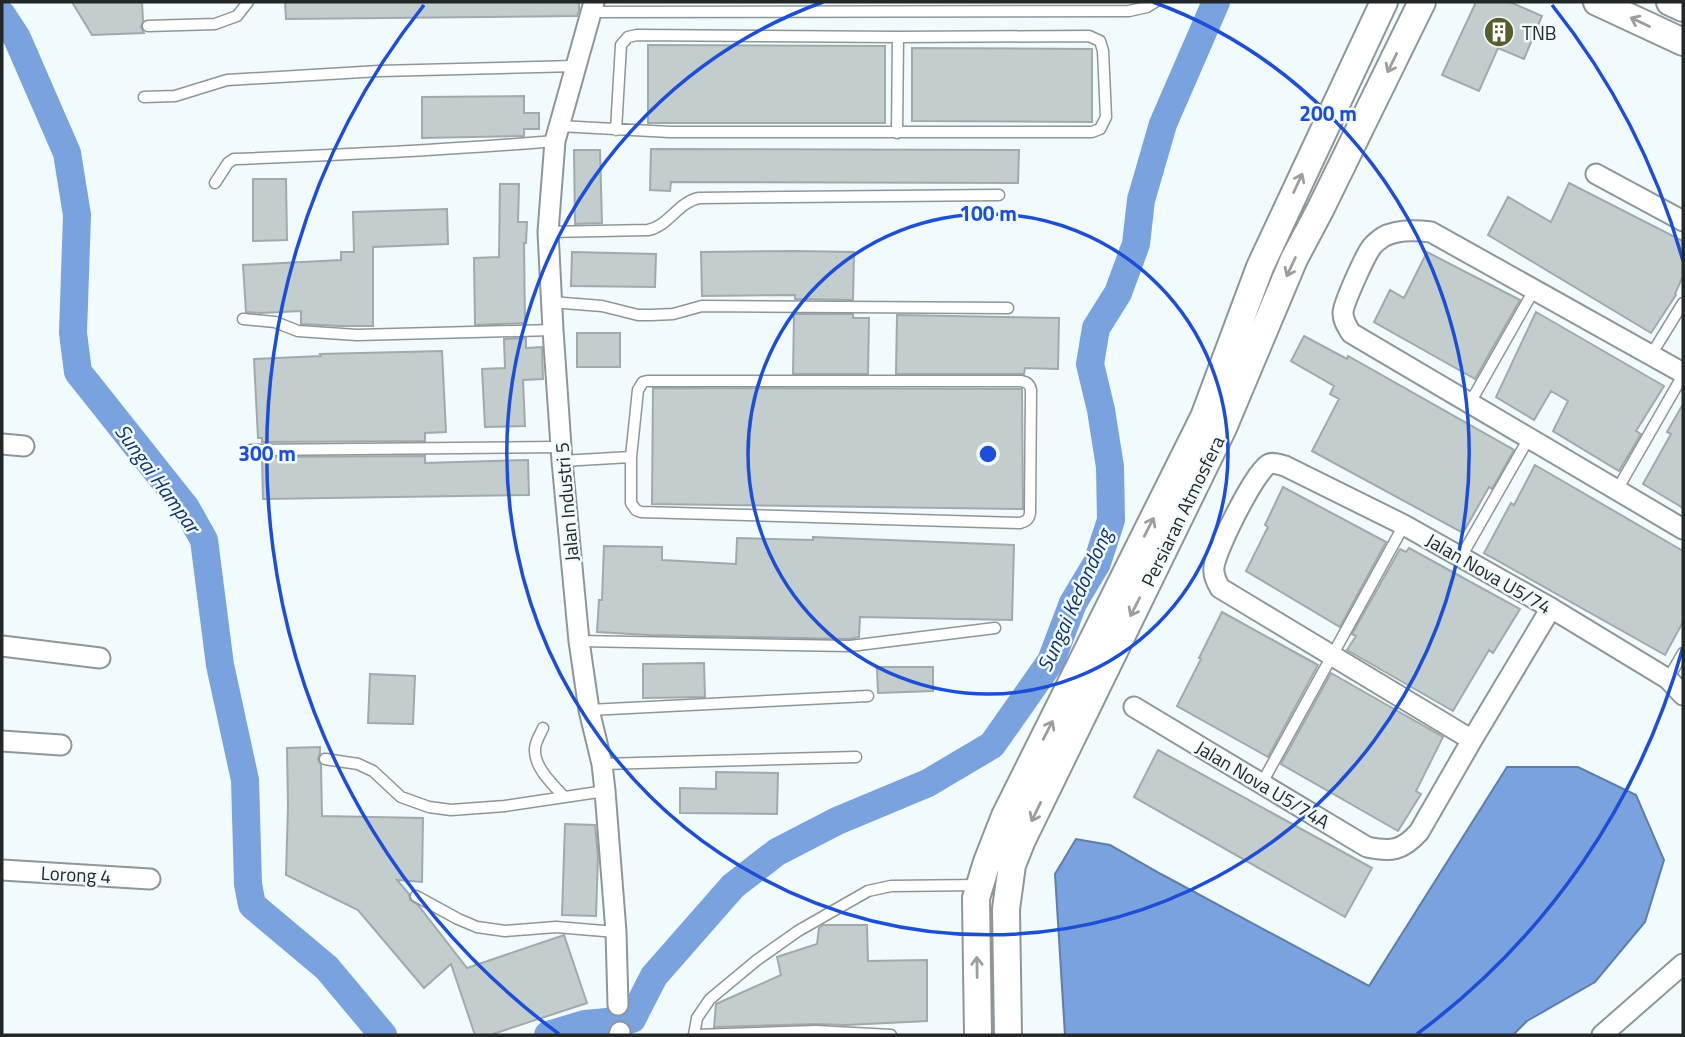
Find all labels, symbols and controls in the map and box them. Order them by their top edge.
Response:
one-way arrow [1630,14,1651,28]
building icon: TNB [1482,15,1516,49]
place label: TNB [1522,18,1557,47]
one-way arrow [1385,52,1398,73]
text: 200 m [1299,97,1357,129]
one-way arrow [1292,173,1305,195]
text: 100 m [959,197,1017,229]
one-way arrow [1283,256,1296,277]
water label: Sungai Hampar [107,417,210,541]
street label: Persiaran Atmosfera [1133,430,1231,591]
text: 300 m [238,437,296,469]
street label: Jalan Industri 5 [546,441,586,563]
centre of rings [976,442,1000,466]
one-way arrow [1143,517,1157,538]
water label: Sungai Kedondong [1028,521,1121,677]
street label: Jalan Nova U5/74 [1421,525,1557,621]
one-way arrow [1128,596,1142,617]
one-way arrow [1041,720,1055,741]
street label: Jalan Nova U5/74A [1190,732,1336,836]
one-way arrow [1028,801,1042,822]
street label: Lorong 4 [40,858,112,890]
one-way arrow [970,956,984,979]

